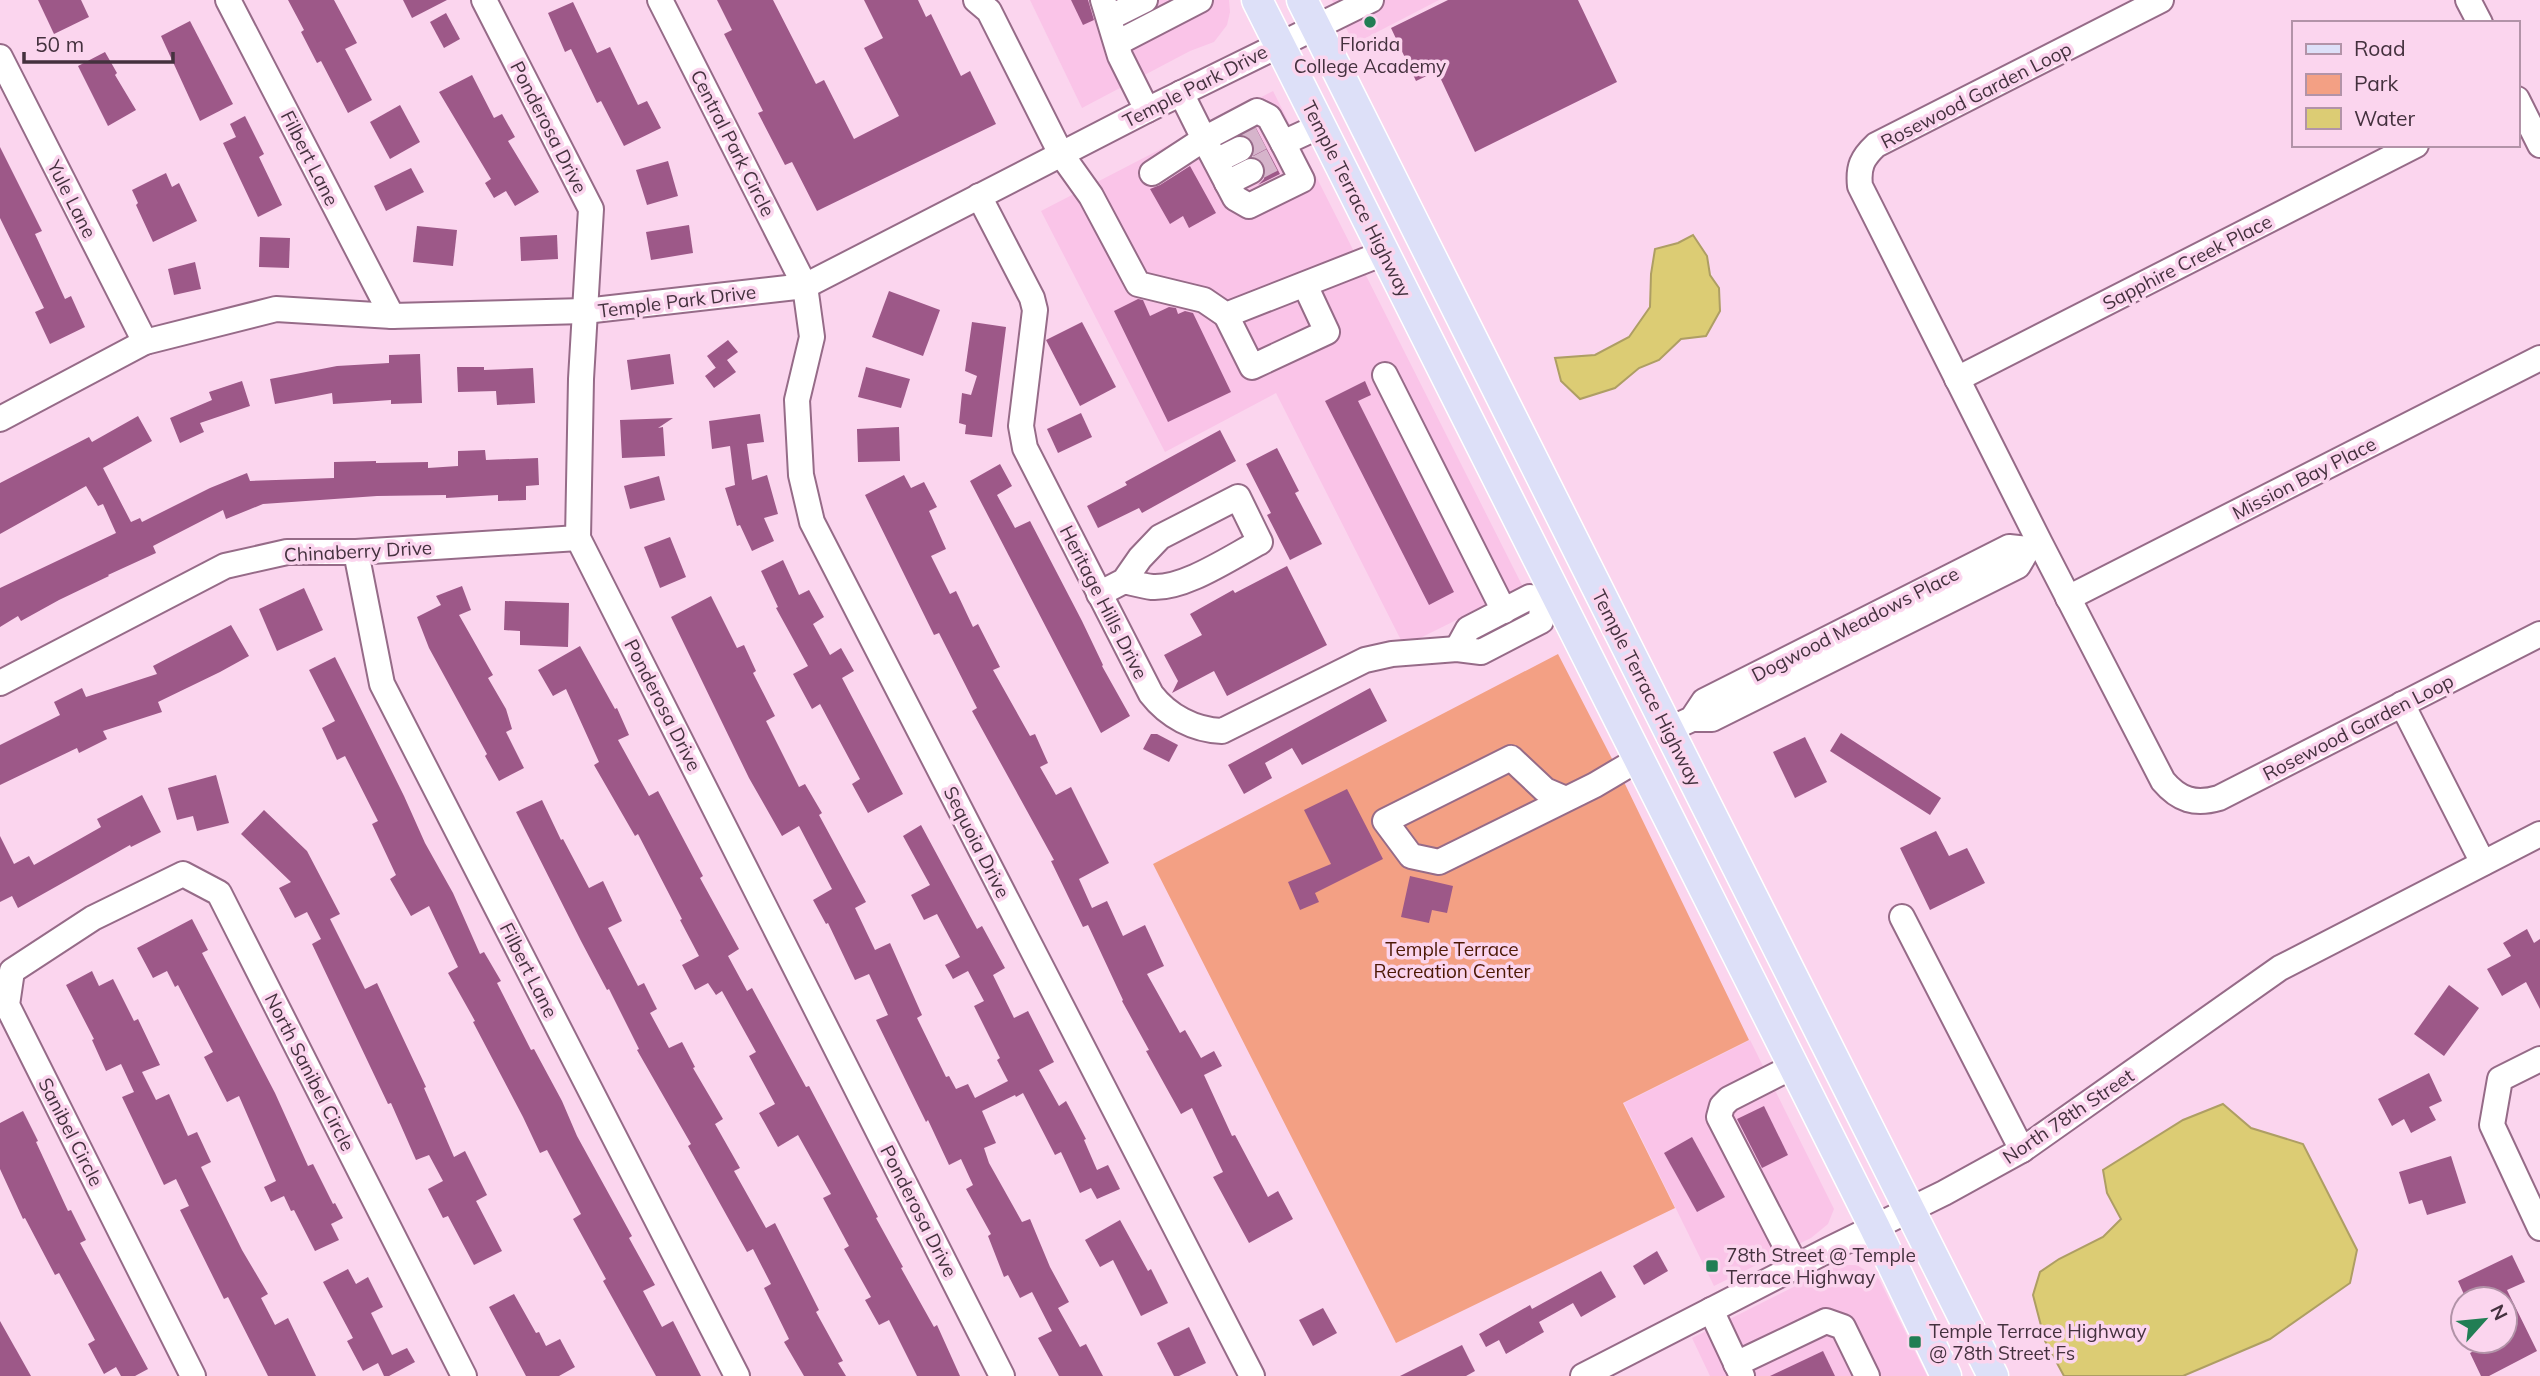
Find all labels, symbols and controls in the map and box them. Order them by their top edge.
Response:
marker: Florida College Academy [1362,14,1378,30]
scale bar [24,21,173,65]
legend [2292,21,2519,147]
text: 50 m [35,31,84,57]
place label: Florida College Academy [1294,32,1446,78]
text: Road [2354,35,2405,61]
street label: Rosewood Garden Loop [1877,36,2075,154]
street label: Temple Park Drive [1119,39,1271,133]
street label: Ponderosa Drive [505,57,593,197]
street label: Central Park Circle [686,66,780,220]
text: Park [2354,70,2398,96]
street label: Temple Terrace Highway [1297,97,1417,301]
text: Water [2354,105,2415,131]
street label: Filbert Lane [276,106,344,210]
street label: Yule Lane [42,155,102,242]
street label: Sapphire Creek Place [2098,209,2276,315]
street label: Temple Park Drive [597,279,757,323]
street label: Mission Bay Place [2228,431,2380,525]
street label: Heritage Hills Drive [1055,521,1153,683]
street label: Chinaberry Drive [283,535,433,567]
street label: Dogwood Meadows Place [1747,561,1963,687]
street label: Temple Terrace Highway [1587,586,1707,790]
street label: Ponderosa Drive [619,635,707,775]
street label: Rosewood Garden Loop [2259,668,2457,786]
street label: Sequoia Drive [939,782,1015,902]
street label: Filbert Lane [495,918,563,1022]
park label: Temple Terrace Recreation Center [1374,937,1531,983]
street label: North Sanibel Circle [260,989,360,1155]
street label: North 78th Street [1998,1063,2139,1169]
street label: Sanibel Circle [33,1074,109,1190]
street label: Ponderosa Drive [875,1141,963,1281]
place label: 78th Street @ Temple Terrace Highway [1726,1243,1916,1289]
marker: 78th Street @ Temple Terrace Highway [1704,1258,1720,1274]
north arrow [2449,1285,2519,1355]
text: N [2485,1300,2513,1324]
place label: Temple Terrace Highway @ 78th Street Fs [1929,1319,2147,1365]
marker: Temple Terrace Highway @ 78th Street Fs [1907,1334,1923,1350]

